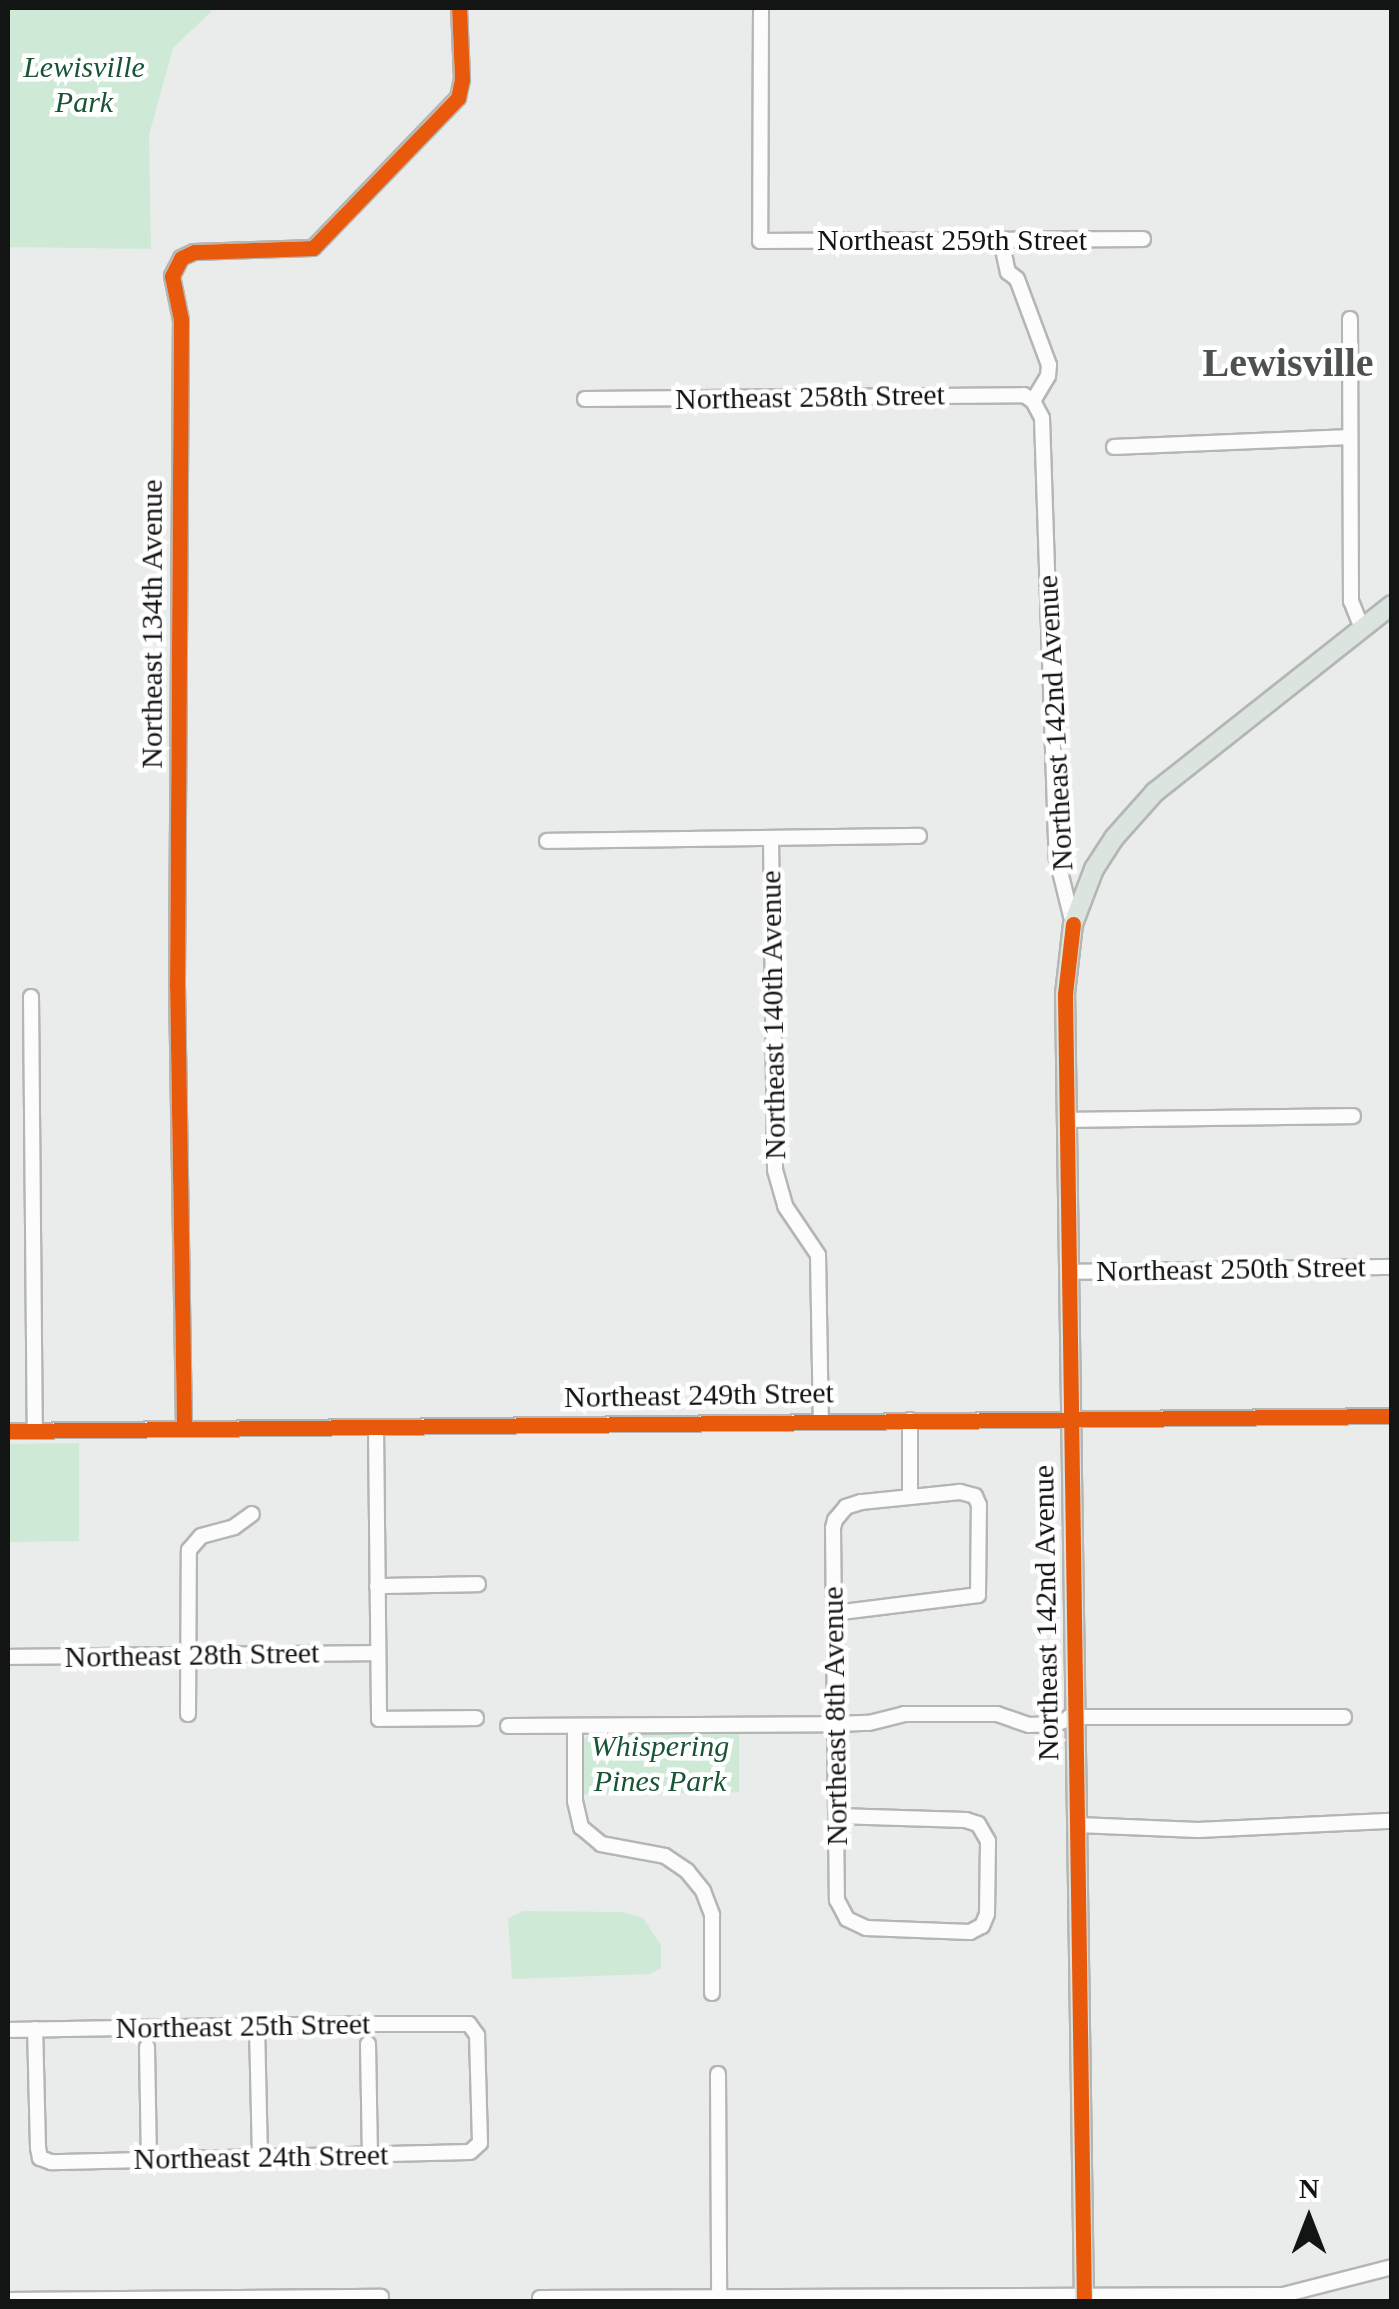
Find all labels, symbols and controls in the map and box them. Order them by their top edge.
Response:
park label: Lewisville Park [23,49,145,120]
street label: Northeast 259th Street [817,222,1087,258]
district label: Lewisville [1202,339,1374,387]
street label: Northeast 258th Street [675,377,945,417]
street label: Northeast 134th Avenue [134,478,170,770]
street label: Northeast 142nd Avenue [1029,573,1081,873]
street label: Northeast 140th Avenue [752,869,794,1161]
street label: Northeast 250th Street [1096,1249,1366,1289]
street label: Northeast 249th Street [564,1375,834,1415]
street label: Northeast 142nd Avenue [1025,1464,1067,1762]
street label: Northeast 8th Avenue [815,1585,855,1847]
street label: Northeast 28th Street [64,1635,320,1675]
park label: Whispering Pines Park [591,1728,729,1798]
street label: Northeast 25th Street [115,2006,371,2046]
street label: Northeast 24th Street [133,2137,389,2177]
north arrow [1259,2169,1359,2269]
text: N [1299,2173,1319,2204]

